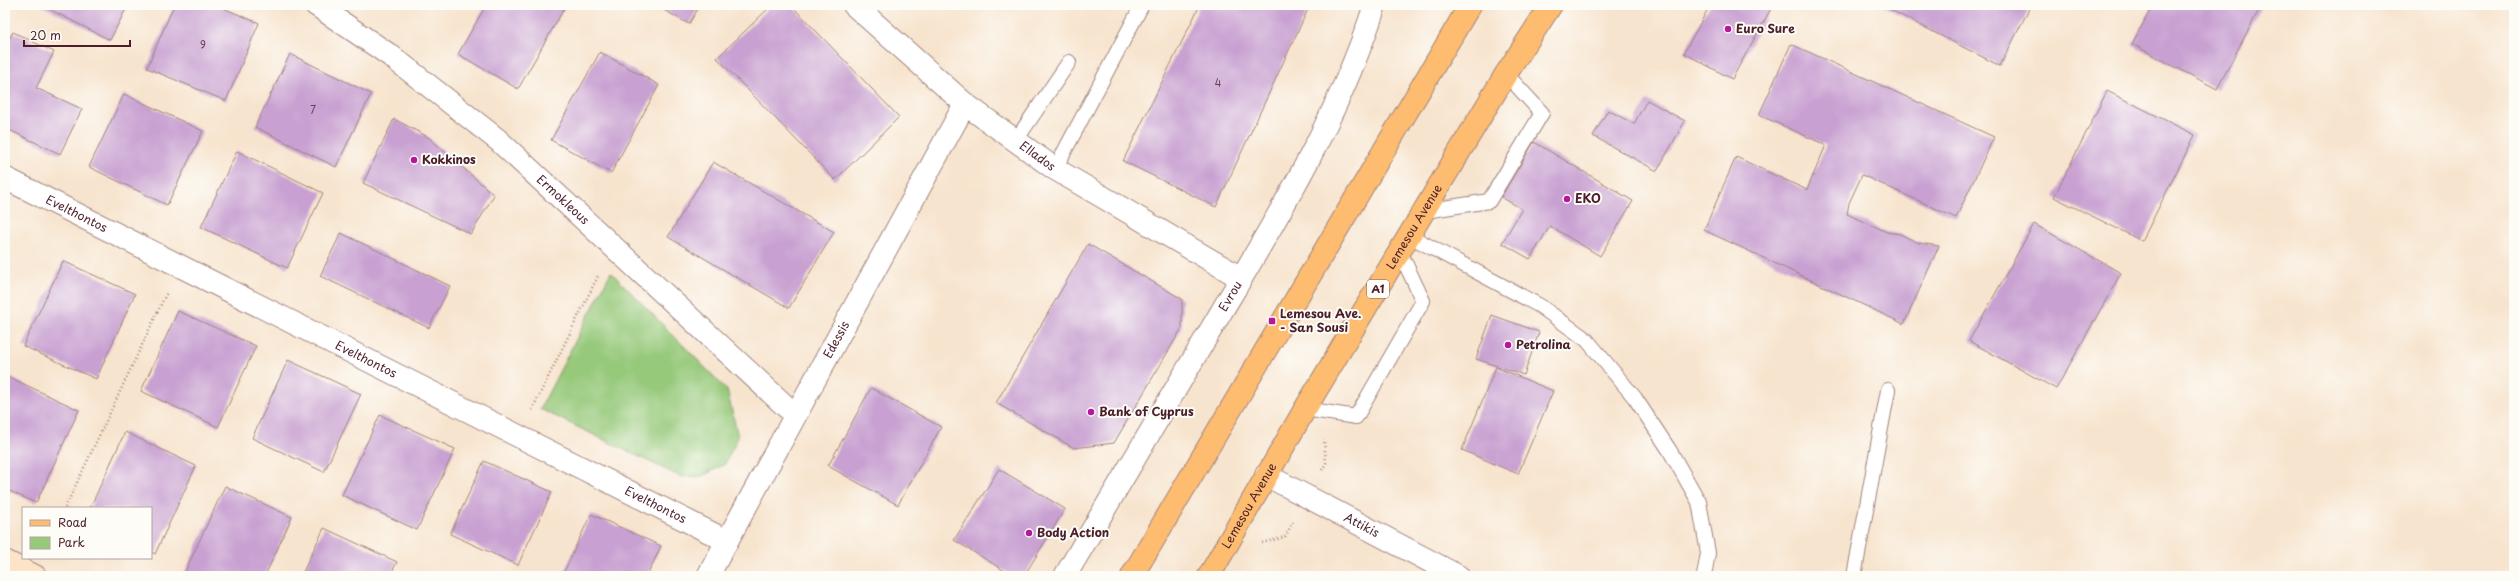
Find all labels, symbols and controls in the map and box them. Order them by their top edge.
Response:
place label: Euro Sure [1736,19,1795,37]
scale bar [24,22,130,48]
marker: Euro Sure [1723,24,1733,34]
text: 20 m [30,26,61,44]
house number: 9 [200,37,206,52]
house number: 4 [1215,75,1222,90]
house number: 7 [310,102,316,117]
street label: Ellados [1016,136,1060,175]
place label: Kokkinos [422,150,476,168]
marker: Kokkinos [409,155,419,165]
street label: Ermokleous [533,170,594,229]
street label: Lemesou Avenue [1381,180,1446,272]
place label: EKO [1575,189,1601,207]
street label: Evelthontos [43,190,111,236]
marker: EKO [1562,194,1572,204]
street label: Evrou [1214,277,1246,314]
road number: A1 [1367,280,1389,298]
place label: Lemesou Ave. - San Sousi [1280,304,1361,336]
marker: Lemesou Ave. - San Sousi [1267,316,1277,326]
street label: Edessis [818,317,853,361]
place label: Petrolina [1516,335,1572,353]
street label: Evelthontos [333,336,401,382]
marker: Petrolina [1503,340,1513,350]
place label: Bank of Cyprus [1099,402,1194,420]
marker: Bank of Cyprus [1086,407,1096,417]
street label: Lemesou Avenue [1217,459,1280,551]
street label: Evelthontos [622,481,690,527]
legend [22,507,152,559]
street label: Attikis [1341,508,1383,541]
text: Road [58,513,87,531]
place label: Body Action [1037,523,1109,541]
marker: Body Action [1024,528,1034,538]
text: Park [58,533,85,551]

